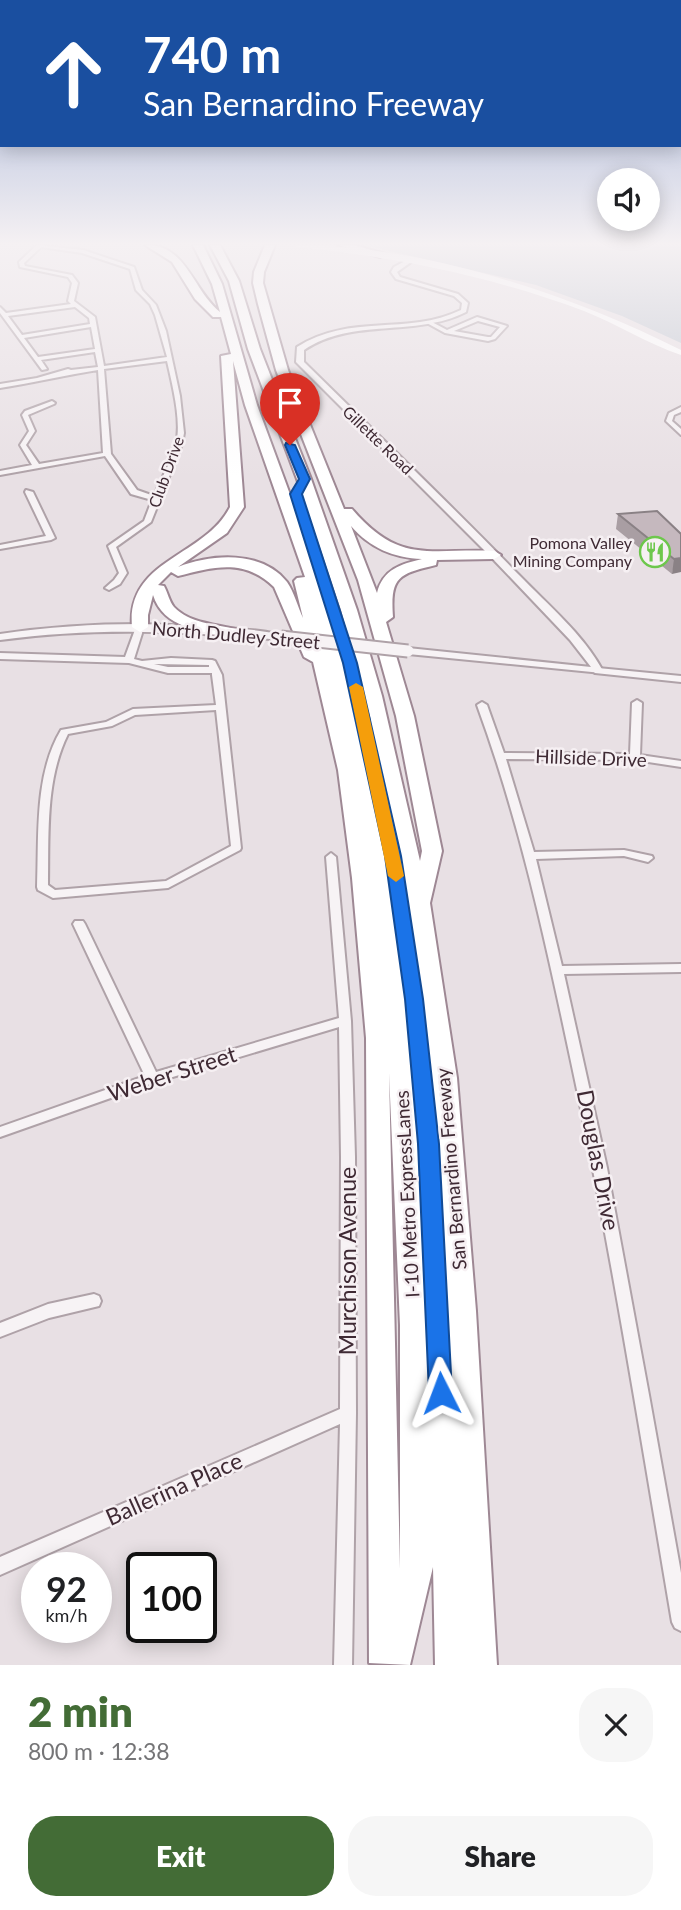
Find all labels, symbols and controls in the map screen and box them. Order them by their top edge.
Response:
text: 740 m [143,25,281,83]
icon: ahead [28,28,119,119]
text: San Bernardino Freeway [143,84,484,123]
map controls [597,168,660,231]
button: sound [597,168,660,231]
pin [260,373,320,445]
icon: arrive [271,384,309,422]
street label: Gillette Road [339,401,417,478]
street label: Club Drive [144,434,187,510]
place label: Pomona Valley Mining Company [513,533,633,570]
restaurant icon: Pomona Valley Mining Company [638,535,672,569]
street label: North Dudley Street [151,616,321,653]
street label: Hillside Drive [535,744,647,771]
street label: Weber Street [104,1039,240,1107]
street label: San Bernardino Freeway [430,1067,471,1271]
street label: Douglas Drive [572,1087,626,1233]
street label: I-10 Metro ExpressLanes [390,1090,423,1298]
street label: Murchison Avenue [333,1167,361,1355]
position arrow [404,1356,478,1430]
street label: Ballerina Place [101,1445,246,1531]
speed limit sign: 100 [126,1552,217,1643]
text: 92 [46,1567,87,1609]
text: km/h [45,1604,88,1626]
text: 2 min [28,1686,133,1736]
button: close [579,1688,653,1762]
text: 800 m · 12:38 [28,1737,170,1765]
button: Exit [28,1816,334,1896]
button: Share [348,1816,653,1896]

